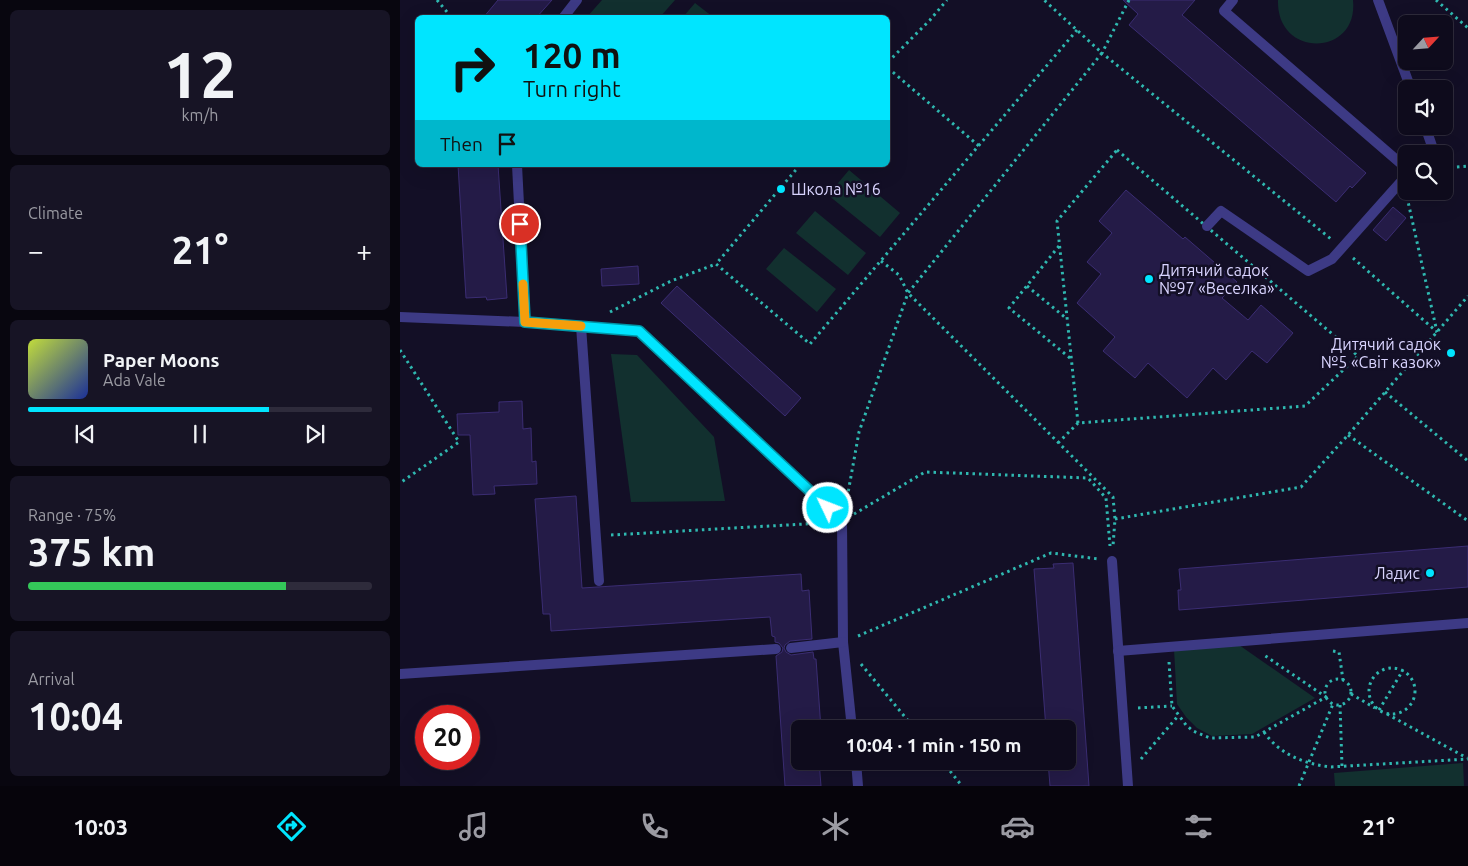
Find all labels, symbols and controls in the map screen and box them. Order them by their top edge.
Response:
north arrow [1398,15,1452,70]
map controls [1398,15,1453,200]
icon: right [440,35,505,100]
text: 120 m [523,35,621,75]
text: 12 [163,37,237,110]
text: Turn right [523,76,621,101]
button: sound [1398,80,1453,135]
text: km/h [182,106,218,124]
icon: arrive [493,130,521,158]
text: Then [440,133,483,155]
button: search [1398,145,1453,200]
place label: Школа №16 [791,180,881,198]
marker: Школа №16 [775,183,787,195]
pin [499,203,541,245]
text: Climate [28,204,83,222]
icon: arrive [506,210,534,238]
text: 21° [172,229,228,271]
text: − [28,235,44,266]
text: + [356,235,372,266]
place label: Дитячий садок №97 «Веселка» [1159,261,1274,297]
marker: Дитячий садок №97 «Веселка» [1143,273,1155,285]
place label: Дитячий садок №5 «Світ казок» [1321,335,1441,371]
marker: Дитячий садок №5 «Світ казок» [1445,347,1457,359]
text: Paper Moons [103,349,220,371]
text: Ada Vale [103,371,166,389]
icon: previous [71,420,99,448]
icon: pause [186,420,214,448]
icon: next [301,420,329,448]
position arrow [801,481,853,533]
text: Range · 75% [28,506,116,524]
text: 375 km [28,531,155,573]
place label: Ладис [1374,564,1421,582]
marker: Ладис [1424,567,1436,579]
text: Arrival [28,670,75,688]
text: 10:04 [28,695,123,737]
speed limit sign: 20 [415,705,480,770]
text: 10:04 · 1 min · 150 m [846,734,1021,756]
icon: directions [274,809,309,844]
icon: music [456,809,491,844]
icon: phone [637,809,672,844]
icon: climate [818,809,853,844]
icon: car [1000,809,1035,844]
icon: filters [1181,809,1216,844]
text: 10:03 [73,814,128,839]
text: 21° [1362,814,1395,839]

